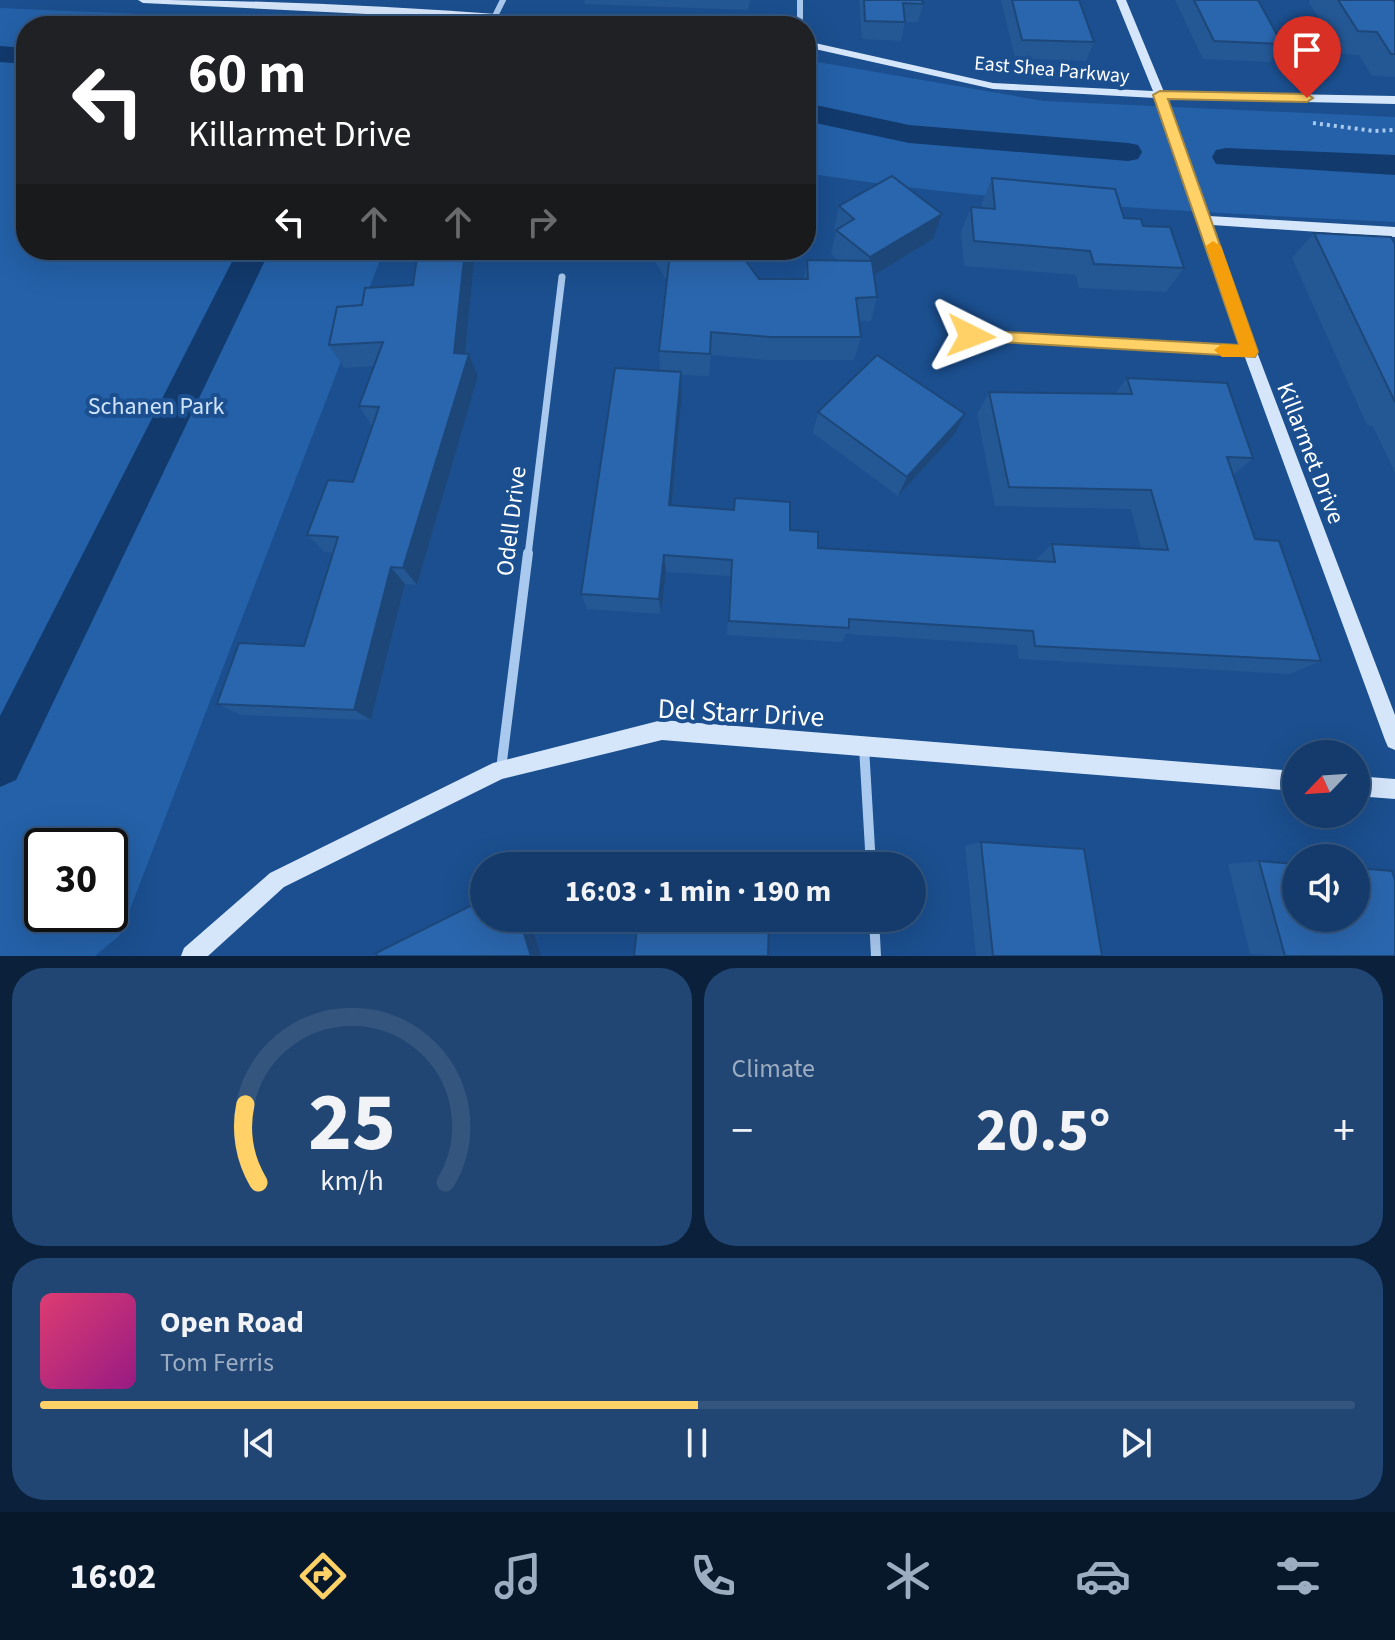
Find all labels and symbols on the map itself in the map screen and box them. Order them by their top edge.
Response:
pin [1273,16,1341,98]
street label: East Shea Parkway [973,49,1131,91]
position arrow [929,294,1013,378]
street label: Killarmet Drive [1268,377,1354,529]
park label: Schanen Park [88,389,224,424]
street label: Odell Drive [487,464,536,578]
street label: Del Starr Drive [657,689,825,737]
north arrow [1282,740,1370,828]
speed limit sign: 30 [24,828,128,932]

